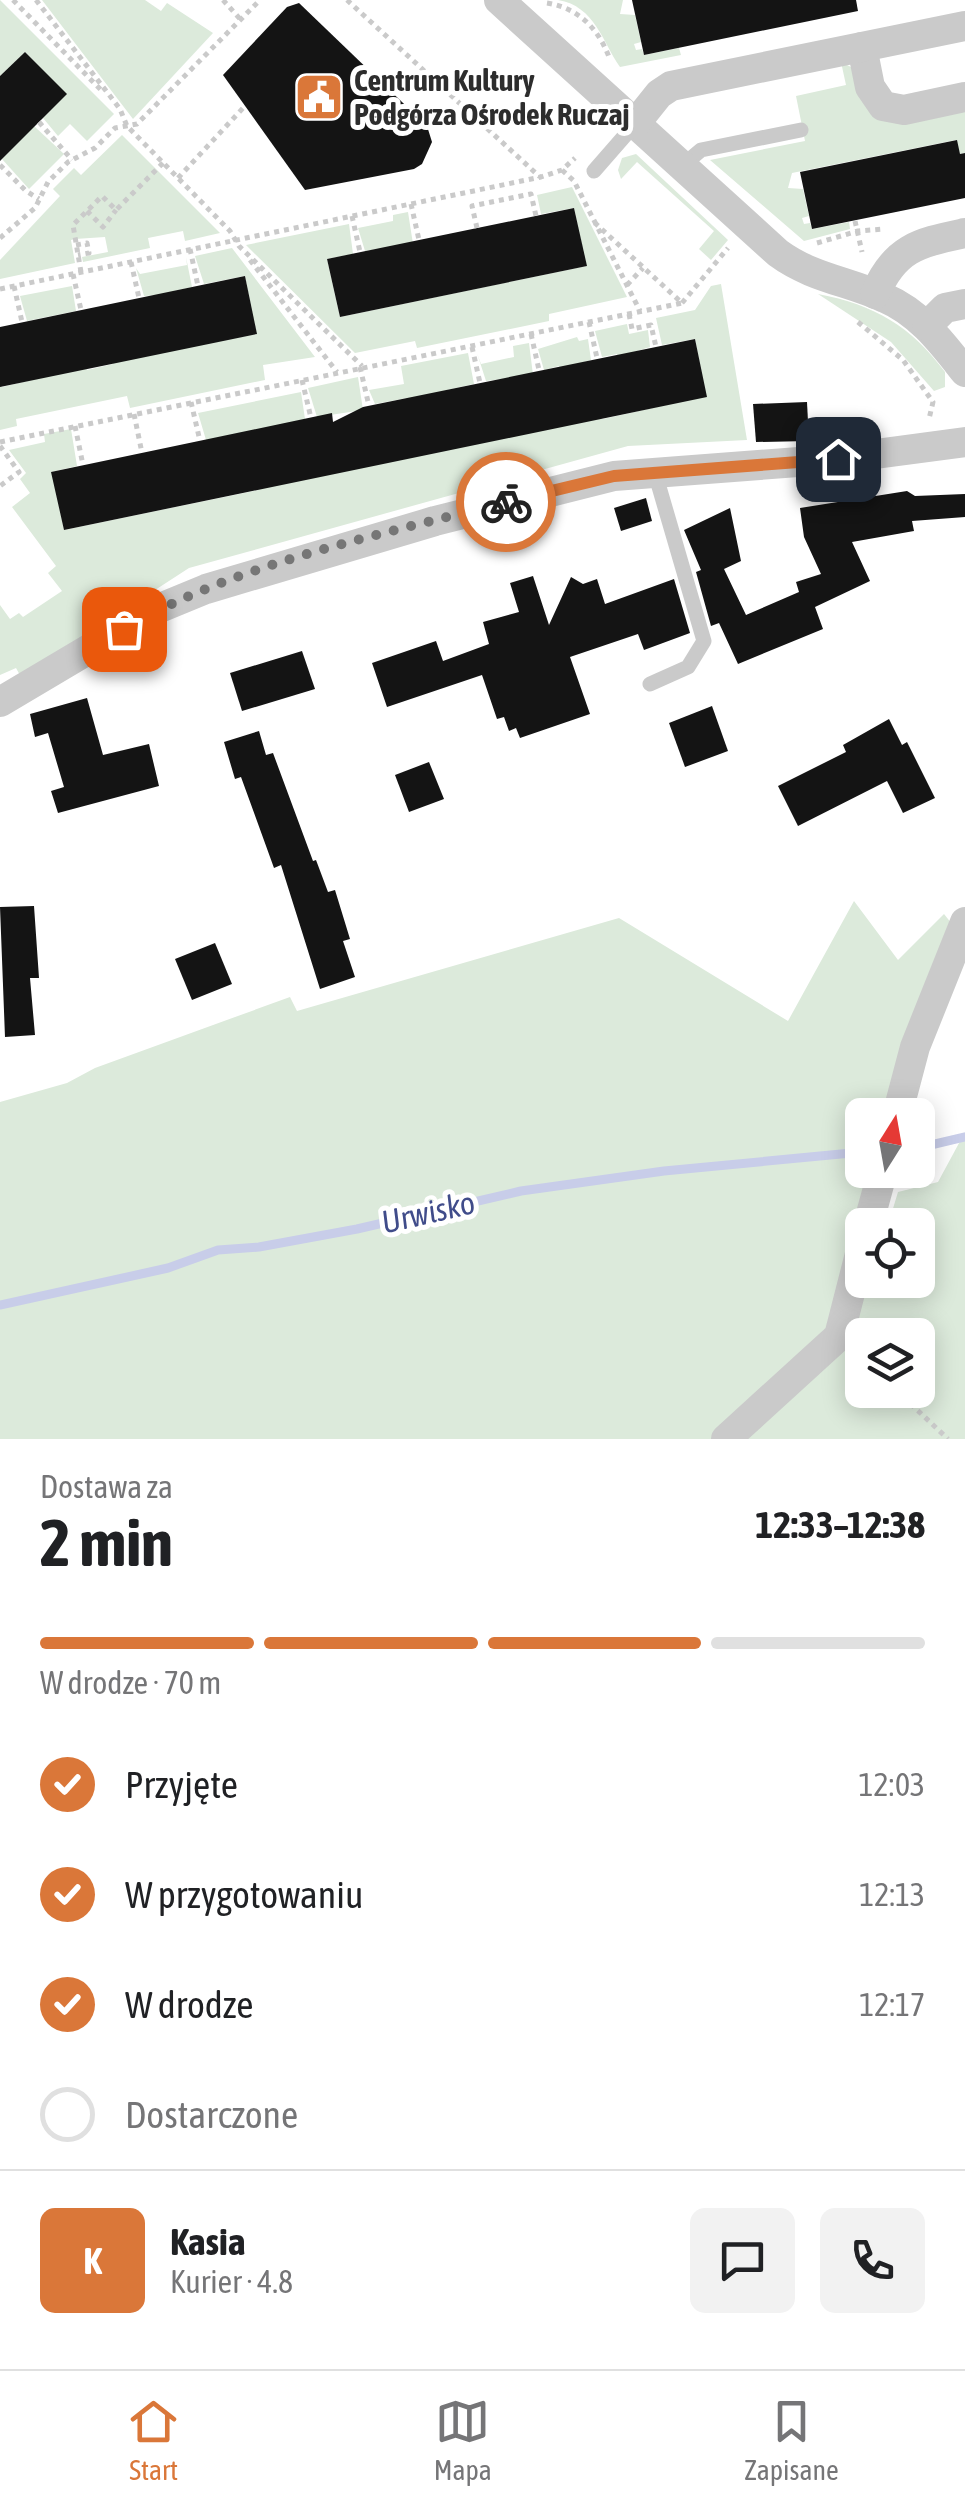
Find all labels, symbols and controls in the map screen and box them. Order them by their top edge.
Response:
place label: Centrum Kultury Podgórza Ośrodek Ruczaj [354,63,629,131]
public building icon: Centrum Kultury Podgórza Ośrodek Ruczaj [293,71,345,123]
pin [796,417,881,502]
icon: home [811,432,866,487]
courier [456,452,556,552]
icon: bike [479,475,534,530]
pin [82,587,167,672]
icon: bag [97,602,152,657]
north arrow [845,1098,935,1188]
map controls [845,1098,935,1408]
water label: Urwisko [378,1183,478,1241]
button: locate [845,1208,935,1298]
button: layers [845,1318,935,1408]
text: Dostawa za [40,1468,173,1505]
text: 12:33–12:38 [755,1503,925,1546]
text: 2 min [40,1505,173,1580]
text: W drodze · 70 m [40,1664,221,1701]
icon: check [40,1757,95,1812]
text: Przyjęte [125,1763,238,1806]
text: 12:03 [859,1766,925,1803]
icon: check [40,1867,95,1922]
text: W przygotowaniu [125,1873,363,1916]
text: 12:13 [859,1876,925,1913]
icon: check [40,1977,95,2032]
text: W drodze [125,1983,253,2026]
text: 12:17 [859,1986,925,2023]
text: Dostarczone [125,2093,298,2136]
button: chat [690,2208,795,2313]
button: phone [820,2208,925,2313]
text: Kasia [170,2220,245,2263]
text: K [83,2239,102,2282]
text: Kurier · 4.8 [170,2263,293,2300]
tab: Start [126,2394,181,2486]
tab: Mapa [434,2394,492,2486]
tab: Zapisane [744,2394,839,2486]

